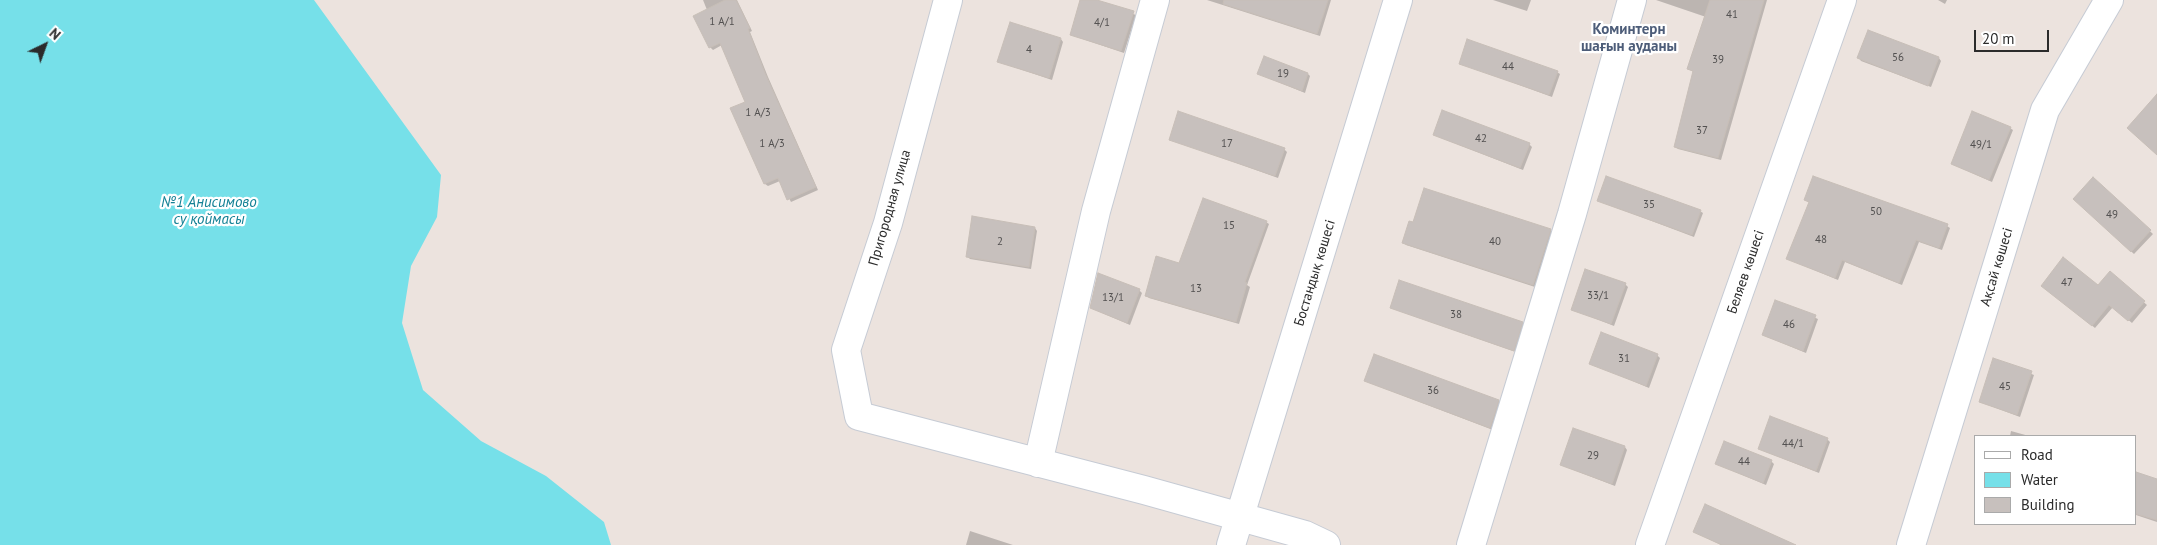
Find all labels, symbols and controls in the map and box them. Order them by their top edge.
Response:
house number: 41 [1726,8,1738,22]
house number: 1 А/1 [709,15,735,29]
house number: 4/1 [1094,16,1110,30]
north arrow [20,20,70,70]
scale bar [1977,20,2052,52]
district label: Коминтерн шағын ауданы [1581,21,1677,56]
text: N [46,24,64,44]
text: 20 m [1982,29,2015,48]
house number: 4 [1026,43,1032,57]
house number: 56 [1892,51,1904,65]
house number: 39 [1712,53,1724,67]
house number: 44 [1502,60,1514,74]
house number: 19 [1277,67,1289,81]
house number: 1 А/3 [745,106,771,120]
house number: 37 [1696,124,1708,138]
house number: 42 [1475,132,1487,146]
house number: 1 А/3 [759,137,785,151]
house number: 17 [1221,137,1233,151]
house number: 49/1 [1970,138,1992,152]
street label: Пригородная улица [865,148,915,268]
water label: №1 Анисимово су қоймасы [161,194,257,229]
house number: 35 [1643,198,1655,212]
house number: 50 [1870,205,1882,219]
house number: 49 [2106,208,2118,222]
street label: Бостандық көшесі [1291,218,1339,328]
house number: 15 [1223,219,1235,233]
street label: Ақсай көшесі [1977,226,2017,308]
street label: Беляев көшесі [1724,228,1768,316]
house number: 48 [1815,233,1827,247]
house number: 2 [997,235,1003,249]
house number: 40 [1489,235,1501,249]
house number: 47 [2061,276,2073,290]
house number: 13 [1190,282,1202,296]
house number: 33/1 [1587,289,1609,303]
house number: 13/1 [1102,291,1124,305]
house number: 38 [1450,308,1462,322]
house number: 46 [1783,318,1795,332]
house number: 31 [1618,352,1630,366]
house number: 45 [1999,380,2011,394]
house number: 36 [1427,384,1439,398]
legend [1974,435,2137,525]
house number: 44/1 [1782,437,1804,451]
text: Road [2021,445,2053,464]
house number: 29 [1587,449,1599,463]
house number: 44 [1738,455,1750,469]
text: Water [2021,470,2058,489]
text: Building [2021,495,2075,514]

